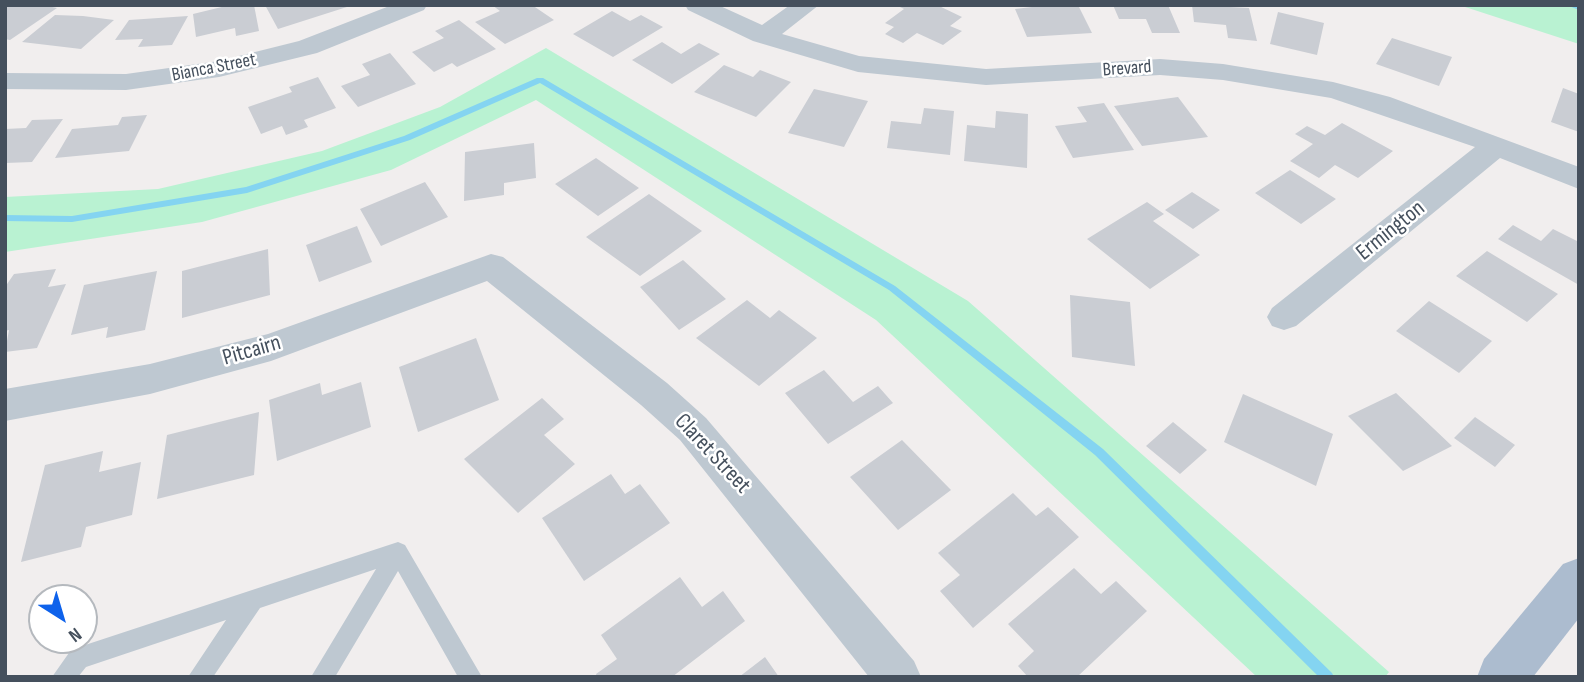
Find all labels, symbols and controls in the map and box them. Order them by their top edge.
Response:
street label: Bianca Street [170,49,258,87]
street label: Brevard [1102,56,1152,82]
street label: Ermington [1351,195,1431,267]
street label: Pitcairn [220,330,284,372]
street label: Claret Street [668,408,756,500]
north arrow [28,584,98,654]
text: N [64,622,86,647]

